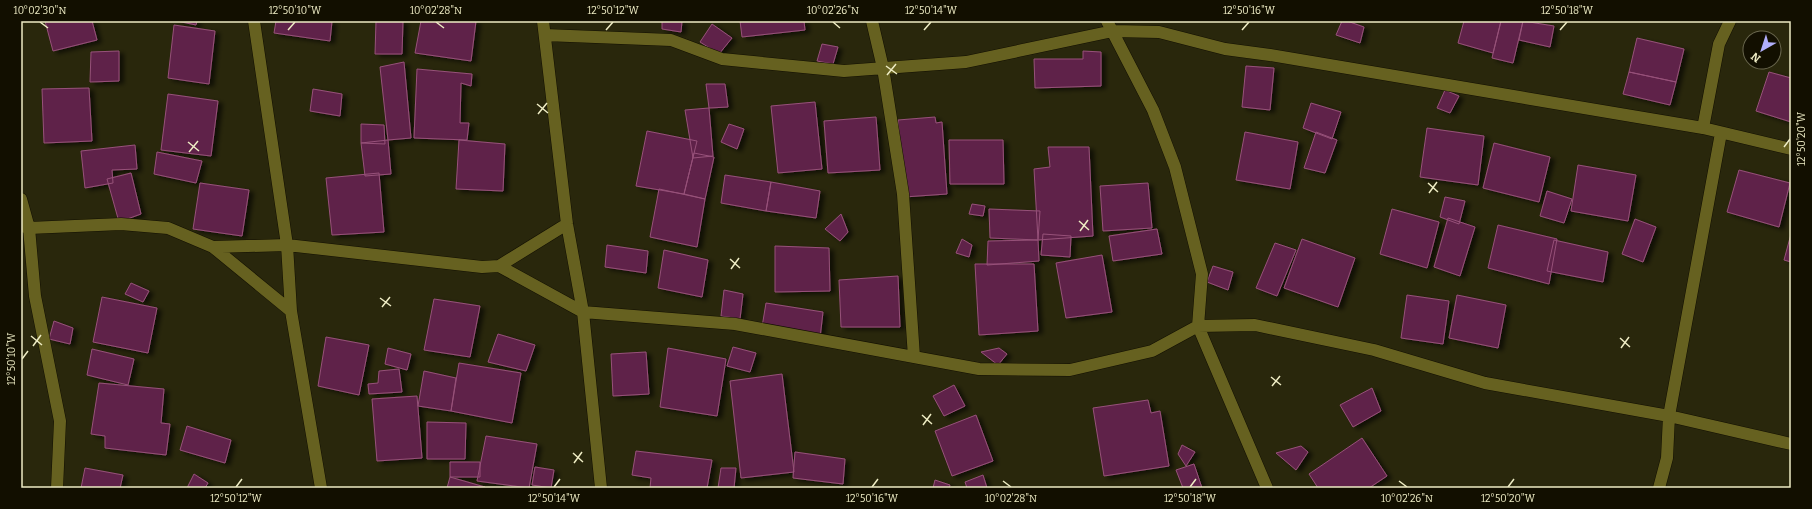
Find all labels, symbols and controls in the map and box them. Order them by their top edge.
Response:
text: 10°02'30"N [14,5,66,17]
text: 12°50'10"W [269,5,322,17]
text: 10°02'28"N [410,5,462,17]
text: 12°50'12"W [587,5,640,17]
text: 10°02'26"N [807,5,859,17]
text: 12°50'14"W [905,5,958,17]
text: 12°50'16"W [1223,5,1276,17]
text: 12°50'18"W [1541,5,1594,17]
north arrow [1742,30,1782,70]
text: N [1748,49,1763,65]
text: 12°50'20"W [1796,111,1808,166]
text: 12°50'10"W [6,332,18,385]
text: 12°50'12"W [210,493,263,505]
text: 12°50'14"W [528,493,581,505]
text: 12°50'16"W [846,493,899,505]
text: 10°02'28"N [985,493,1037,505]
text: 12°50'18"W [1164,493,1217,505]
text: 10°02'26"N [1381,493,1433,505]
text: 12°50'20"W [1481,493,1536,505]

